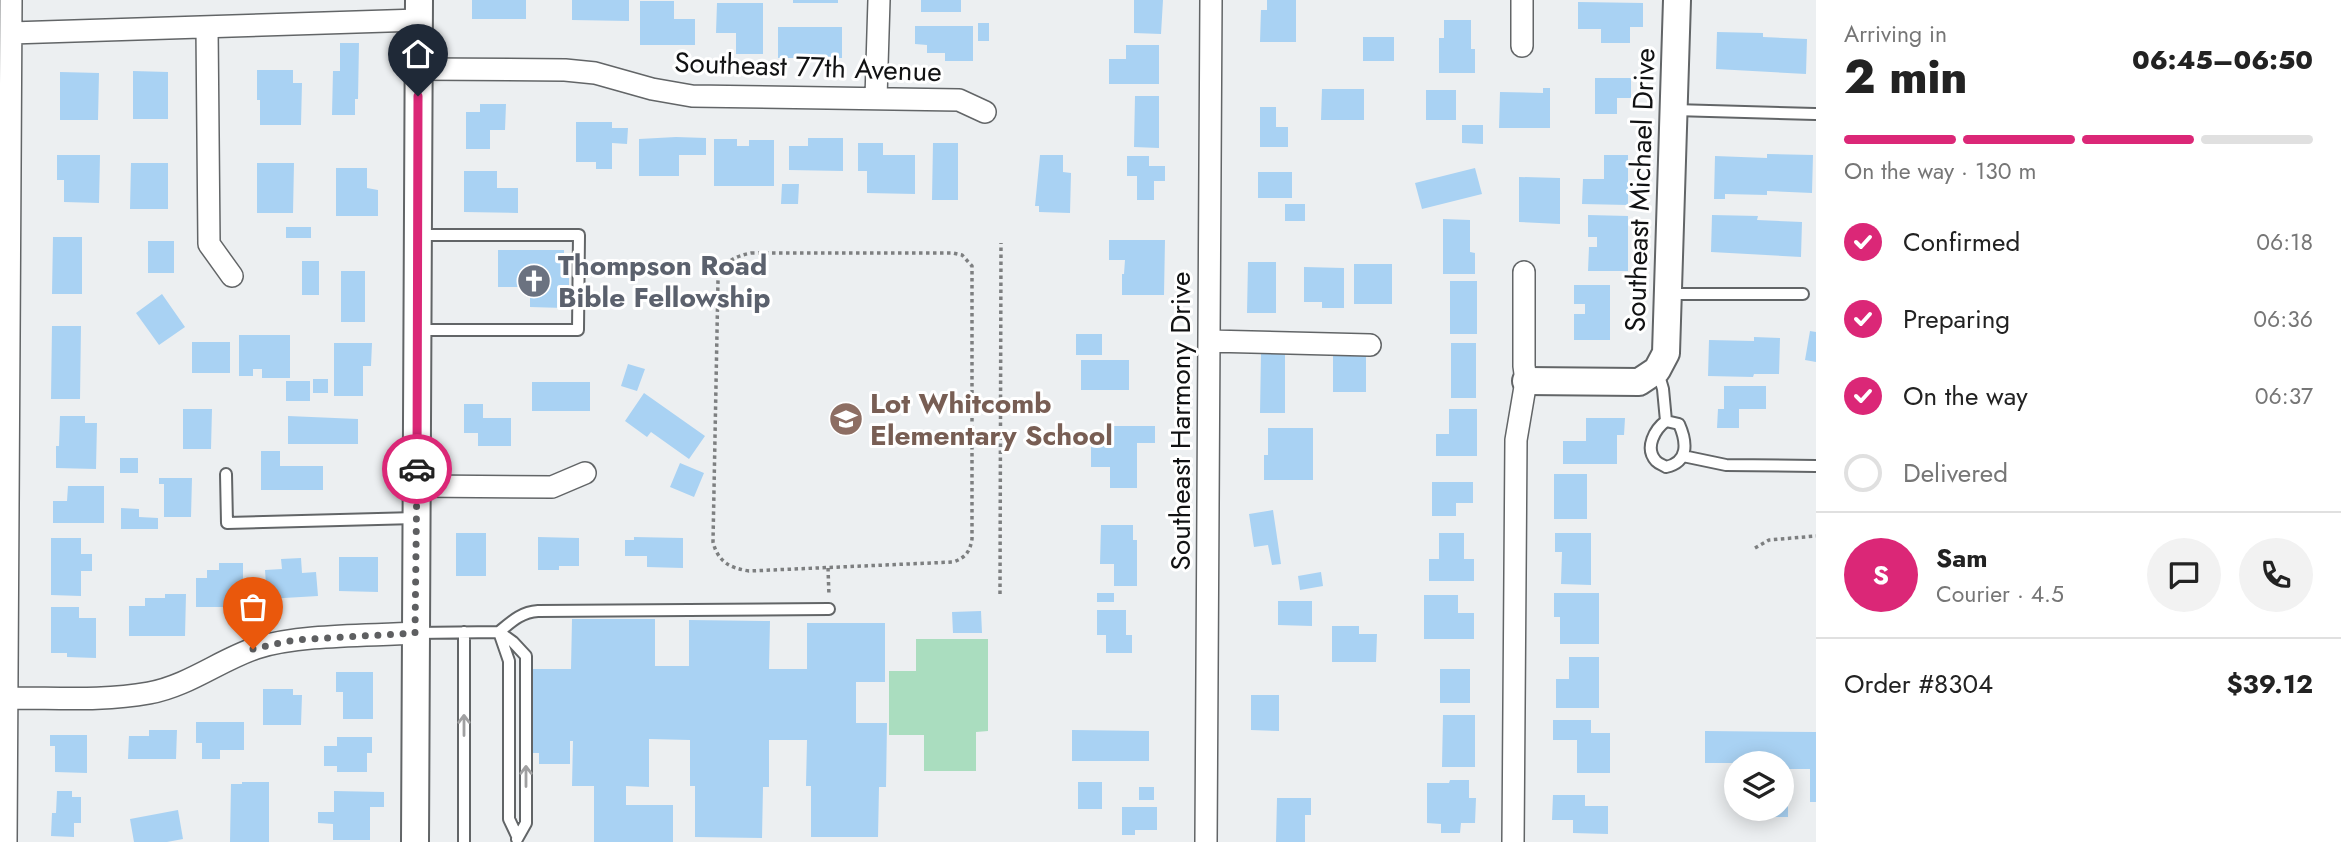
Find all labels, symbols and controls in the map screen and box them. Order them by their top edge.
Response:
text: Arriving in [1844,17,1947,51]
pin [388,24,448,96]
icon: home [399,35,437,73]
text: 06:45–06:50 [2132,41,2313,79]
street label: Southeast 77th Avenue [674,42,942,92]
text: 2 min [1844,44,1968,110]
street label: Southeast Michael Drive [1615,47,1665,333]
text: On the way · 130 m [1844,154,2036,188]
icon: check [1844,223,1882,261]
text: Confirmed [1903,223,2020,261]
text: 06:18 [2256,225,2313,259]
place label: Thompson Road Bible Fellowship [558,245,771,318]
church icon: Thompson Road Bible Fellowship [515,262,553,300]
street label: Southeast Harmony Drive [1160,272,1201,570]
icon: check [1844,300,1882,338]
text: Preparing [1903,300,2010,338]
text: 06:36 [2253,302,2313,336]
icon: check [1844,377,1882,415]
text: On the way [1903,377,2028,415]
text: 06:37 [2255,379,2313,413]
place label: Lot Whitcomb Elementary School [870,383,1113,456]
school or university icon: Lot Whitcomb Elementary School [827,400,865,438]
courier [382,434,452,504]
icon: car [398,450,436,488]
text: Delivered [1903,454,2008,492]
button: chat [2147,538,2221,612]
button: phone [2239,538,2313,612]
text: Sam [1936,539,1988,577]
text: S [1873,556,1889,594]
pin [223,577,283,649]
text: Courier · 4.5 [1936,577,2064,611]
icon: bag [234,588,272,626]
text: Order #8304 [1844,665,1993,703]
text: $39.12 [2226,665,2313,703]
one-way arrow [457,713,471,736]
map controls [1724,751,1794,821]
button: layers [1724,751,1794,821]
one-way arrow [519,765,533,788]

